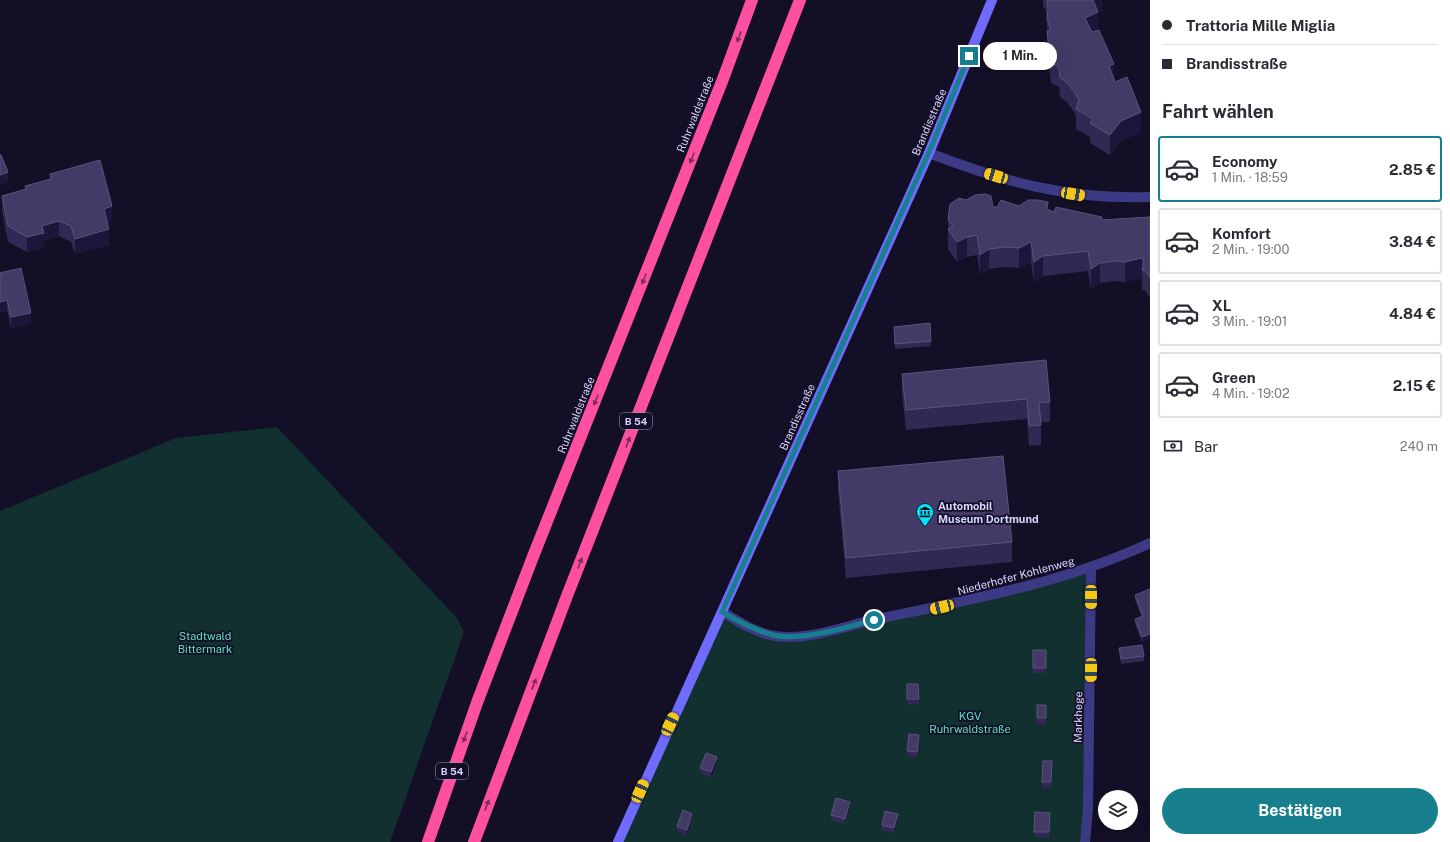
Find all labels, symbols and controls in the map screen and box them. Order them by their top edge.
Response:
text: Trattoria Mille Miglia [1186,17,1335,34]
one-way arrow [735,31,741,43]
callout: 1 Min. [983,42,1057,70]
route end [960,47,978,65]
text: 1 Min. [1002,48,1038,63]
text: Brandisstraße [1186,55,1287,72]
street label: Ruhrwaldstraße [674,74,716,154]
street label: Brandisstraße [910,87,948,157]
text: Fahrt wählen [1162,101,1274,122]
icon: car [1164,151,1200,187]
one-way arrow [688,152,694,164]
text: Economy [1212,153,1277,170]
text: 2.85 € [1389,161,1436,178]
car [983,167,1009,185]
text: 1 Min. · 18:59 [1212,170,1288,185]
car [1060,186,1086,202]
icon: car [1164,223,1200,259]
text: Komfort [1212,225,1271,242]
text: 3.84 € [1389,233,1436,250]
text: 2 Min. · 19:00 [1212,242,1289,257]
one-way arrow [641,273,647,284]
icon: car [1164,295,1200,331]
text: XL [1212,297,1231,314]
text: 4.84 € [1389,305,1436,322]
text: 3 Min. · 19:01 [1212,314,1287,329]
icon: car [1164,367,1200,403]
text: Green [1212,369,1256,386]
street label: Ruhrwaldstraße [555,375,597,455]
text: 2.15 € [1393,377,1436,394]
street label: Brandisstraße [777,382,817,452]
text: 4 Min. · 19:02 [1212,386,1290,401]
one-way arrow [593,394,599,405]
road number: B 54 [620,413,652,429]
one-way arrow [625,435,631,447]
icon: cash [1162,435,1184,457]
text: Bar [1194,438,1218,455]
text: 240 m [1400,439,1438,454]
place label: Automobil Museum Dortmund [938,500,1039,525]
museum icon: Automobil Museum Dortmund [915,502,935,527]
street label: Niederhofer Kohlenweg [956,555,1076,597]
one-way arrow [578,556,584,568]
car [1085,585,1097,609]
car [929,598,955,616]
route start [865,611,883,629]
park label: Stadtwald Bittermark [178,630,232,655]
car [1085,658,1097,682]
one-way arrow [531,678,537,690]
street label: Markhege [1072,691,1084,743]
park label: KGV Ruhrwaldstraße [929,710,1011,735]
car [659,711,681,737]
one-way arrow [461,731,467,743]
road number: B 54 [436,763,468,779]
car [630,778,650,804]
button: Bestätigen [1162,788,1438,834]
map controls [1098,790,1138,830]
button: layers [1098,790,1138,830]
one-way arrow [485,799,491,811]

